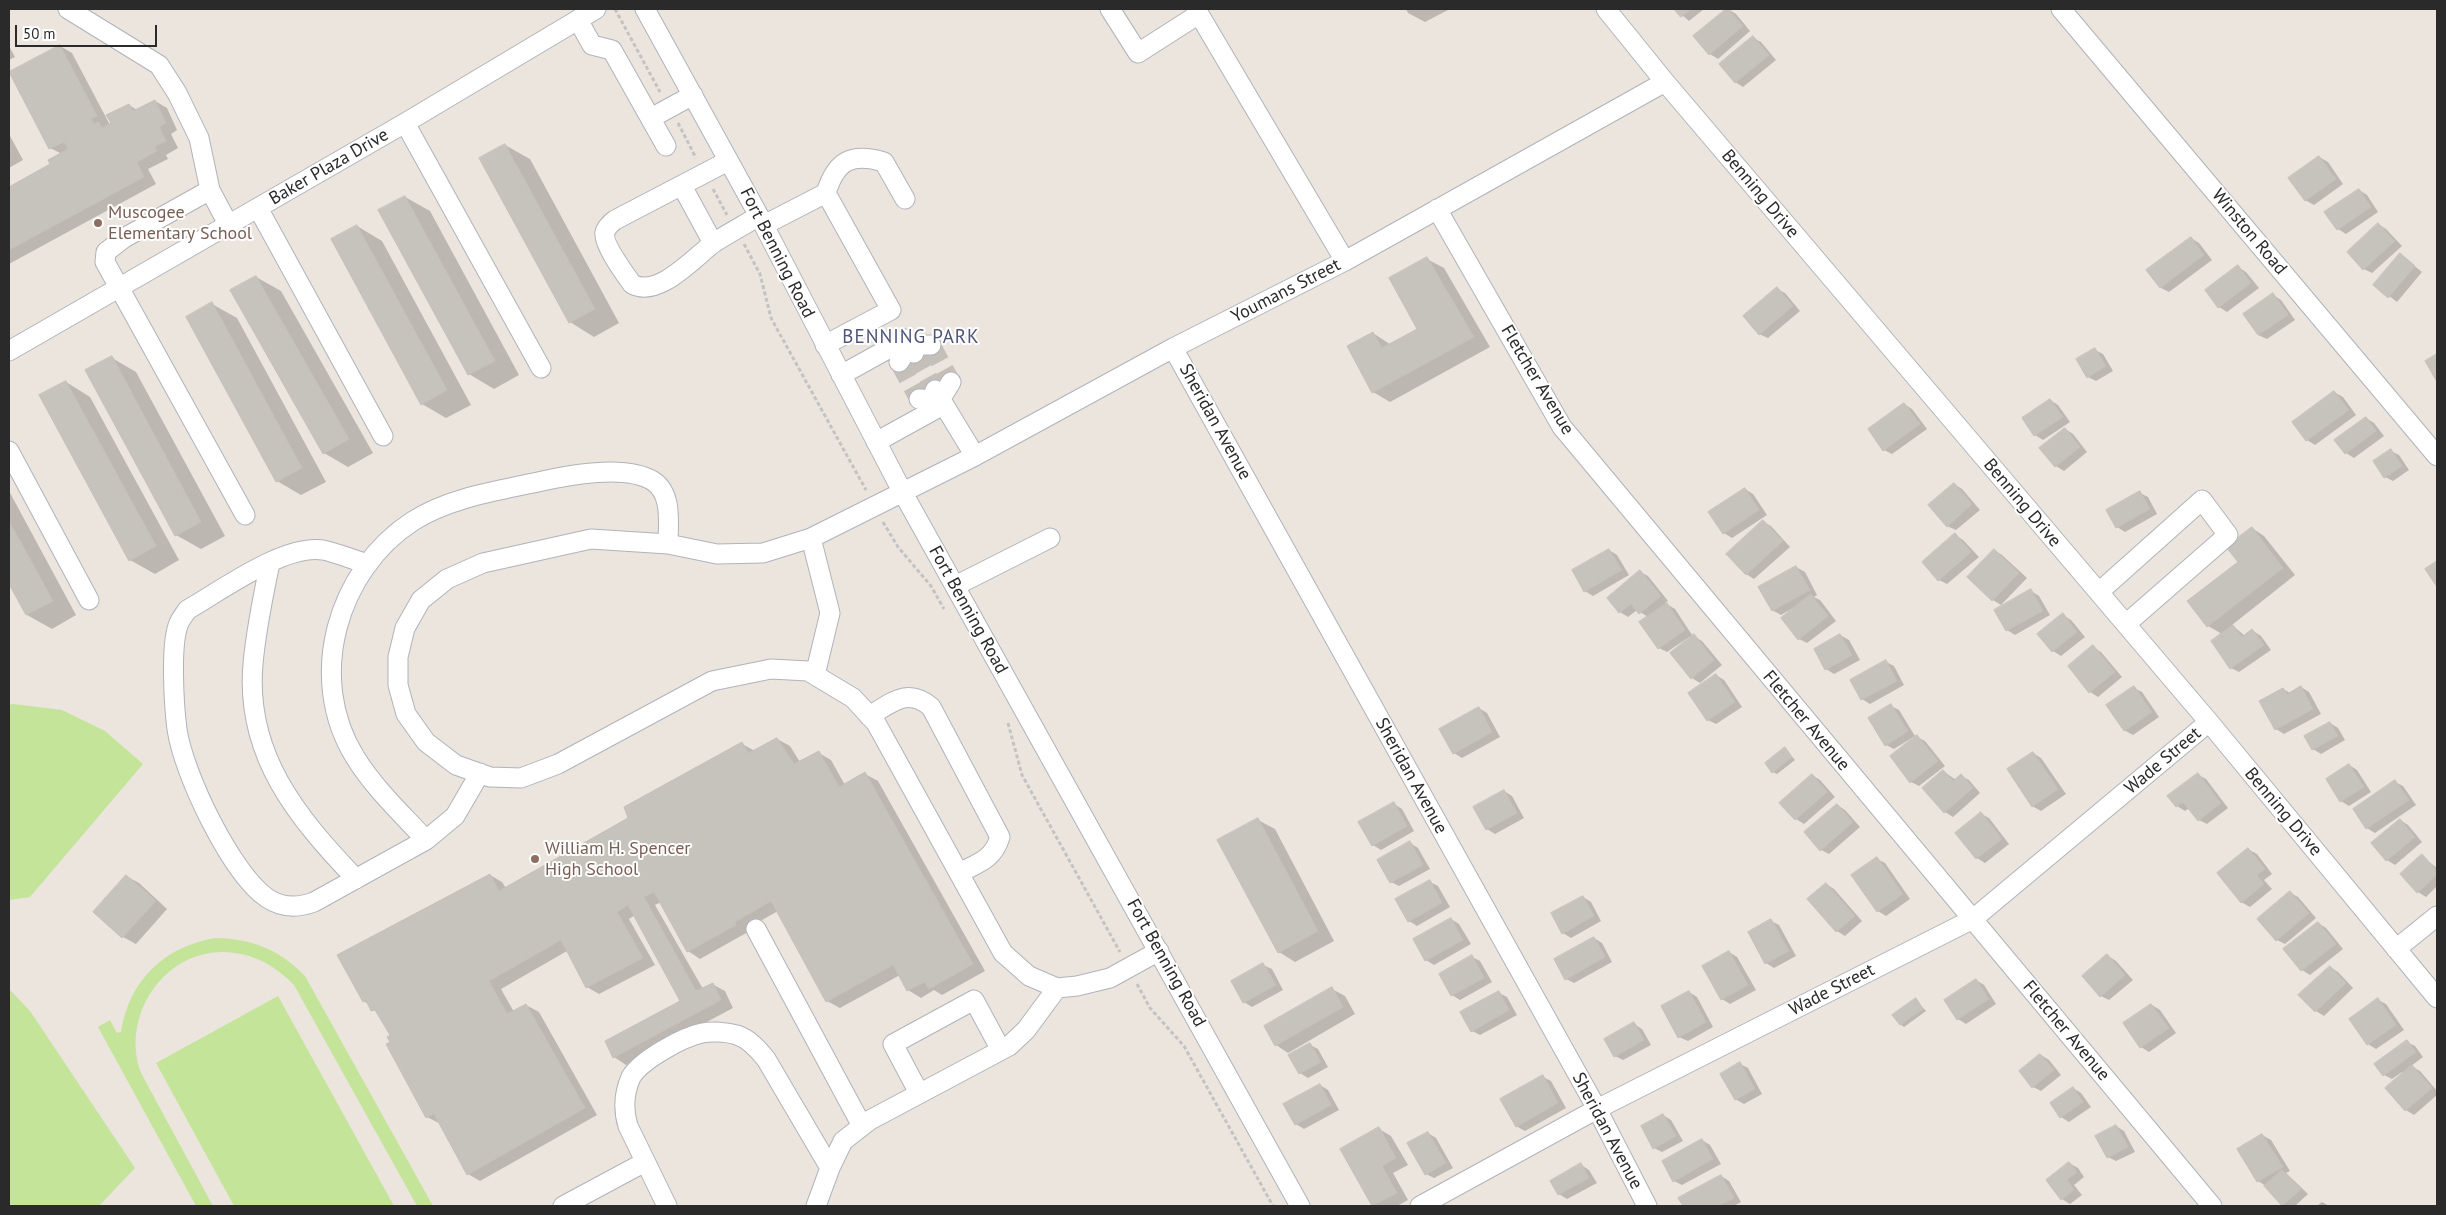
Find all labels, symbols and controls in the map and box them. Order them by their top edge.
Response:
scale bar [18,15,160,47]
text: 50 m [23,24,56,43]
street label: Baker Plaza Drive [265,124,393,210]
street label: Benning Drive [1717,145,1803,243]
street label: Fort Benning Road [735,184,819,322]
street label: Winston Road [2207,185,2291,279]
place label: Muscogee Elementary School [108,202,252,244]
marker: Muscogee Elementary School [92,217,104,229]
street label: Youmans Street [1228,254,1344,328]
street label: Fletcher Avenue [1496,321,1578,439]
district label: BENNING PARK [841,327,981,349]
street label: Sheridan Avenue [1174,360,1256,484]
street label: Benning Drive [1979,454,2065,552]
street label: Fort Benning Road [924,542,1012,678]
street label: Fletcher Avenue [1758,667,1854,775]
street label: Sheridan Avenue [1370,714,1452,838]
street label: Wade Street [2121,723,2205,799]
street label: Benning Drive [2240,763,2326,861]
place label: William H. Spencer High School [545,838,690,881]
marker: William H. Spencer High School [529,853,541,865]
street label: Fort Benning Road [1122,895,1210,1031]
street label: Wade Street [1786,959,1878,1021]
street label: Fletcher Avenue [2018,977,2114,1085]
street label: Sheridan Avenue [1567,1069,1647,1193]

